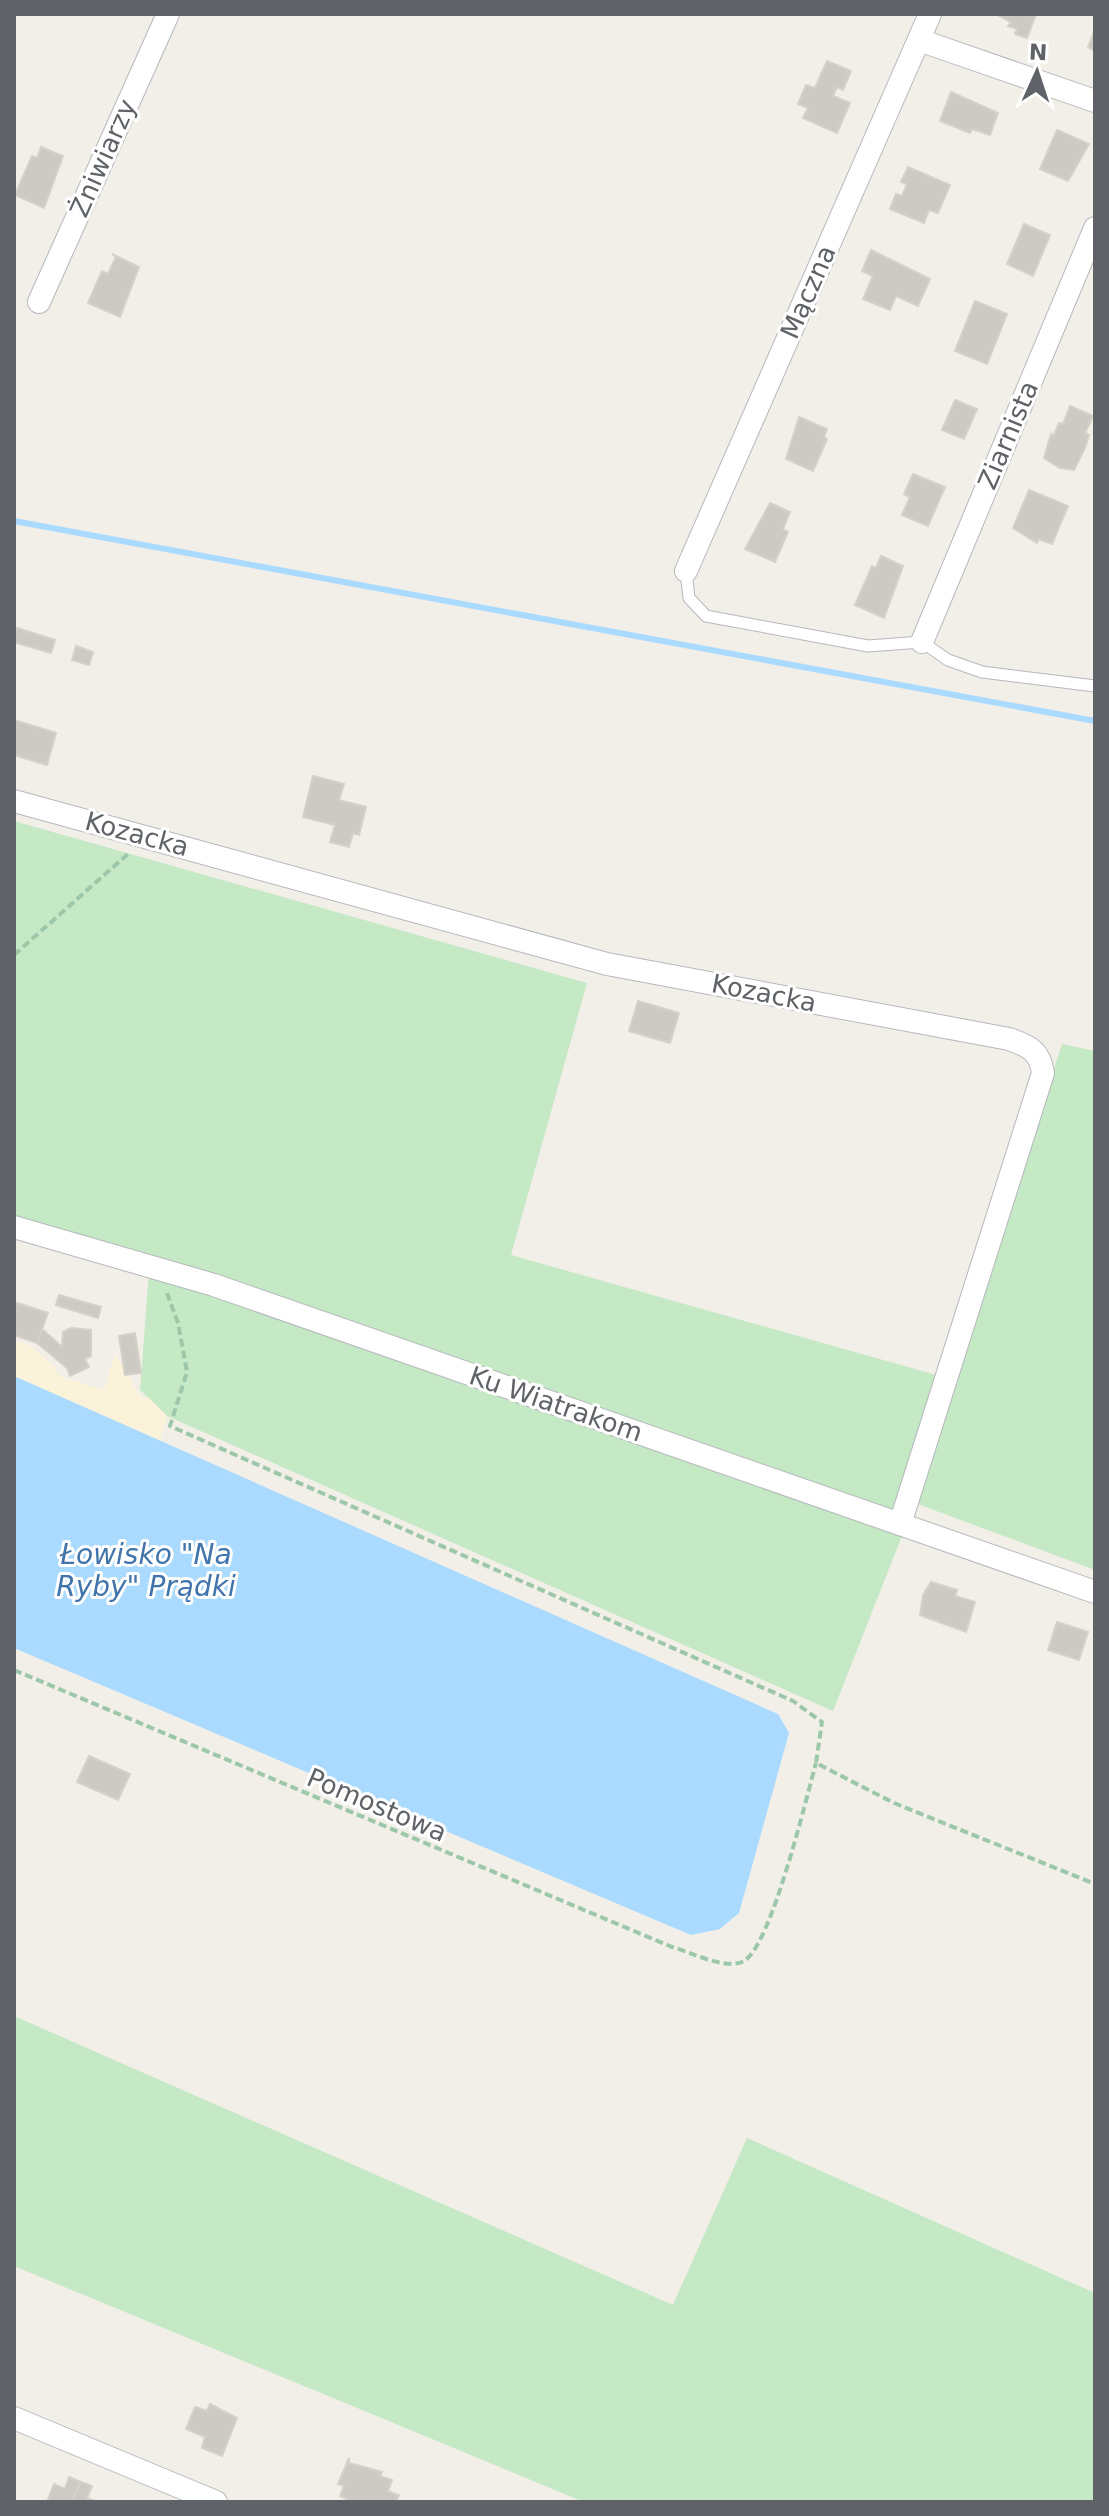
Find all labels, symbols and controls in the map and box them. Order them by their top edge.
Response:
north arrow [997,32,1077,112]
text: N [1028,40,1048,65]
street label: Żniwiarzy [63,94,142,222]
street label: Mączna [774,241,842,343]
street label: Ziarnista [972,376,1044,494]
street label: Kozacka [82,806,192,862]
street label: Kozacka [709,968,819,1018]
street label: Ku Wiatrakom [466,1360,646,1448]
water label: Łowisko "Na Ryby" Prądki [56,1538,236,1603]
street label: Pomostowa [303,1762,451,1848]

